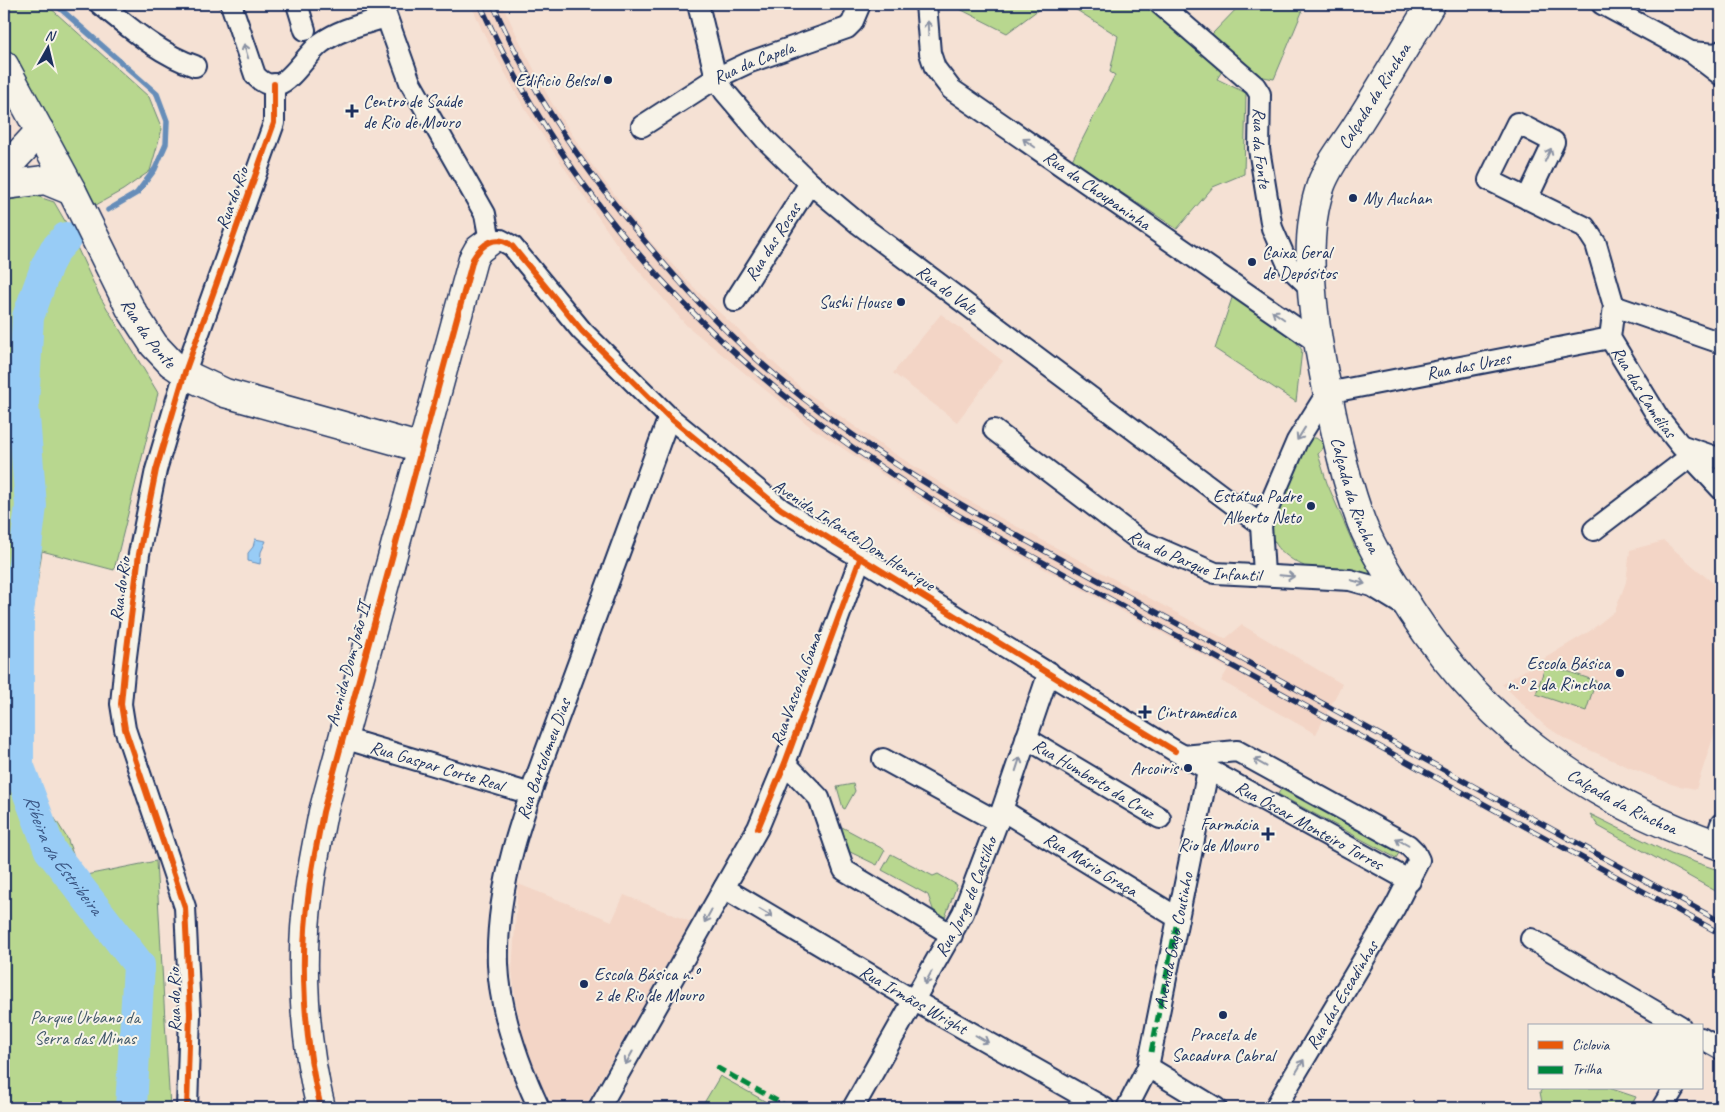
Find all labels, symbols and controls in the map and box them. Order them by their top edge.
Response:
one-way arrow [923,20,932,36]
north arrow [22,22,72,72]
text: N [44,27,58,45]
street label: Rua da Capela [709,36,799,89]
street label: Calçada da Rinchoa [1333,38,1416,153]
one-way arrow [240,43,250,59]
place label: Edificio Belsol [516,69,601,91]
marker: Edificio Belsol [602,74,614,86]
place label: Centro de Saúde de Rio de Mouro [363,90,463,133]
marker: Centro de Saúde de Rio de Mouro [345,104,359,118]
street label: Rua da Fonte [1248,108,1276,191]
one-way arrow [1022,138,1036,148]
street label: Rua da Choupaninha [1039,145,1156,236]
one-way arrow [1543,148,1553,163]
street label: Rua do Rio [211,162,254,232]
place label: My Auchan [1363,187,1432,209]
marker: My Auchan [1347,192,1359,204]
street label: Rua das Rosas [740,197,806,285]
place label: Caixa Geral de Depósitos [1262,241,1339,284]
marker: Caixa Geral de Depósitos [1246,256,1258,268]
street label: Rua do Vale [912,260,982,320]
place label: Sushi House [819,291,892,313]
street label: Rua da Ponte [116,295,182,373]
marker: Sushi House [895,296,907,308]
one-way arrow [1271,310,1285,320]
street label: Rua das Camélias [1607,342,1682,444]
street label: Rua das Urzes [1424,346,1514,384]
one-way arrow [1296,427,1306,441]
street label: Calçada da Rinchoa [1326,435,1386,558]
street label: Avenida Infante Dom Henrique [769,474,940,596]
place label: Estátua Padre Alberto Neto [1213,485,1303,528]
marker: Estátua Padre Alberto Neto [1305,500,1317,512]
street label: Rua do Parque Infantil [1124,525,1264,587]
street label: Rua do Rio [105,554,136,622]
one-way arrow [1278,571,1294,581]
one-way arrow [1349,578,1365,587]
street label: Avenida Dom João II [321,596,376,728]
street label: Rua Vasco da Gama [765,628,827,749]
place label: Escola Básica n.º 2 da Rinchoa [1507,652,1612,695]
marker: Escola Básica n.º 2 da Rinchoa [1614,667,1626,679]
street label: Rua Bartolomeu Dias [512,694,576,822]
place label: Cintramedica [1156,701,1238,723]
marker: Cintramedica [1138,705,1152,719]
street label: Rua Humberto da Cruz [1029,734,1161,824]
street label: Rua Gaspar Corte Real [368,736,509,797]
one-way arrow [1013,756,1023,772]
place label: Arcoiris [1131,757,1180,779]
one-way arrow [1252,758,1267,768]
marker: Arcoiris [1182,762,1194,774]
street label: Calçada da Rinchoa [1563,763,1682,840]
street label: Rua Óscar Monteiro Torres [1232,776,1389,876]
water label: Ribeira da Estribeira [18,791,109,921]
place label: Farmácia Rio de Mouro [1178,813,1260,856]
street label: Rua Mário Graça [1040,827,1142,902]
marker: Farmácia Rio de Mouro [1262,828,1274,840]
street label: Rua Jorge de Castilho [930,832,1002,960]
one-way arrow [1395,836,1409,846]
street label: Avenida Gago Coutinho [1149,869,1198,1011]
one-way arrow [703,908,712,923]
one-way arrow [758,908,773,918]
street label: Rua das Escadinhas [1301,935,1384,1053]
street label: Rua Irmãos Wright [856,960,973,1040]
place label: Escola Básica n.º 2 de Rio de Mouro [594,963,705,1006]
street label: Rua do Rio [162,966,186,1032]
one-way arrow [923,971,933,986]
marker: Escola Básica n.º 2 de Rio de Mouro [578,978,590,990]
park label: Parque Urbano da Serra das Minas [30,1006,141,1049]
marker: Praceta de Sacadura Cabral [1217,1009,1229,1021]
place label: Praceta de Sacadura Cabral [1172,1023,1277,1066]
legend [1528,1024,1702,1090]
one-way arrow [974,1034,988,1044]
text: Ciclovia [1572,1036,1611,1055]
one-way arrow [623,1050,633,1064]
one-way arrow [1295,1060,1305,1074]
text: Trilha [1572,1060,1602,1079]

